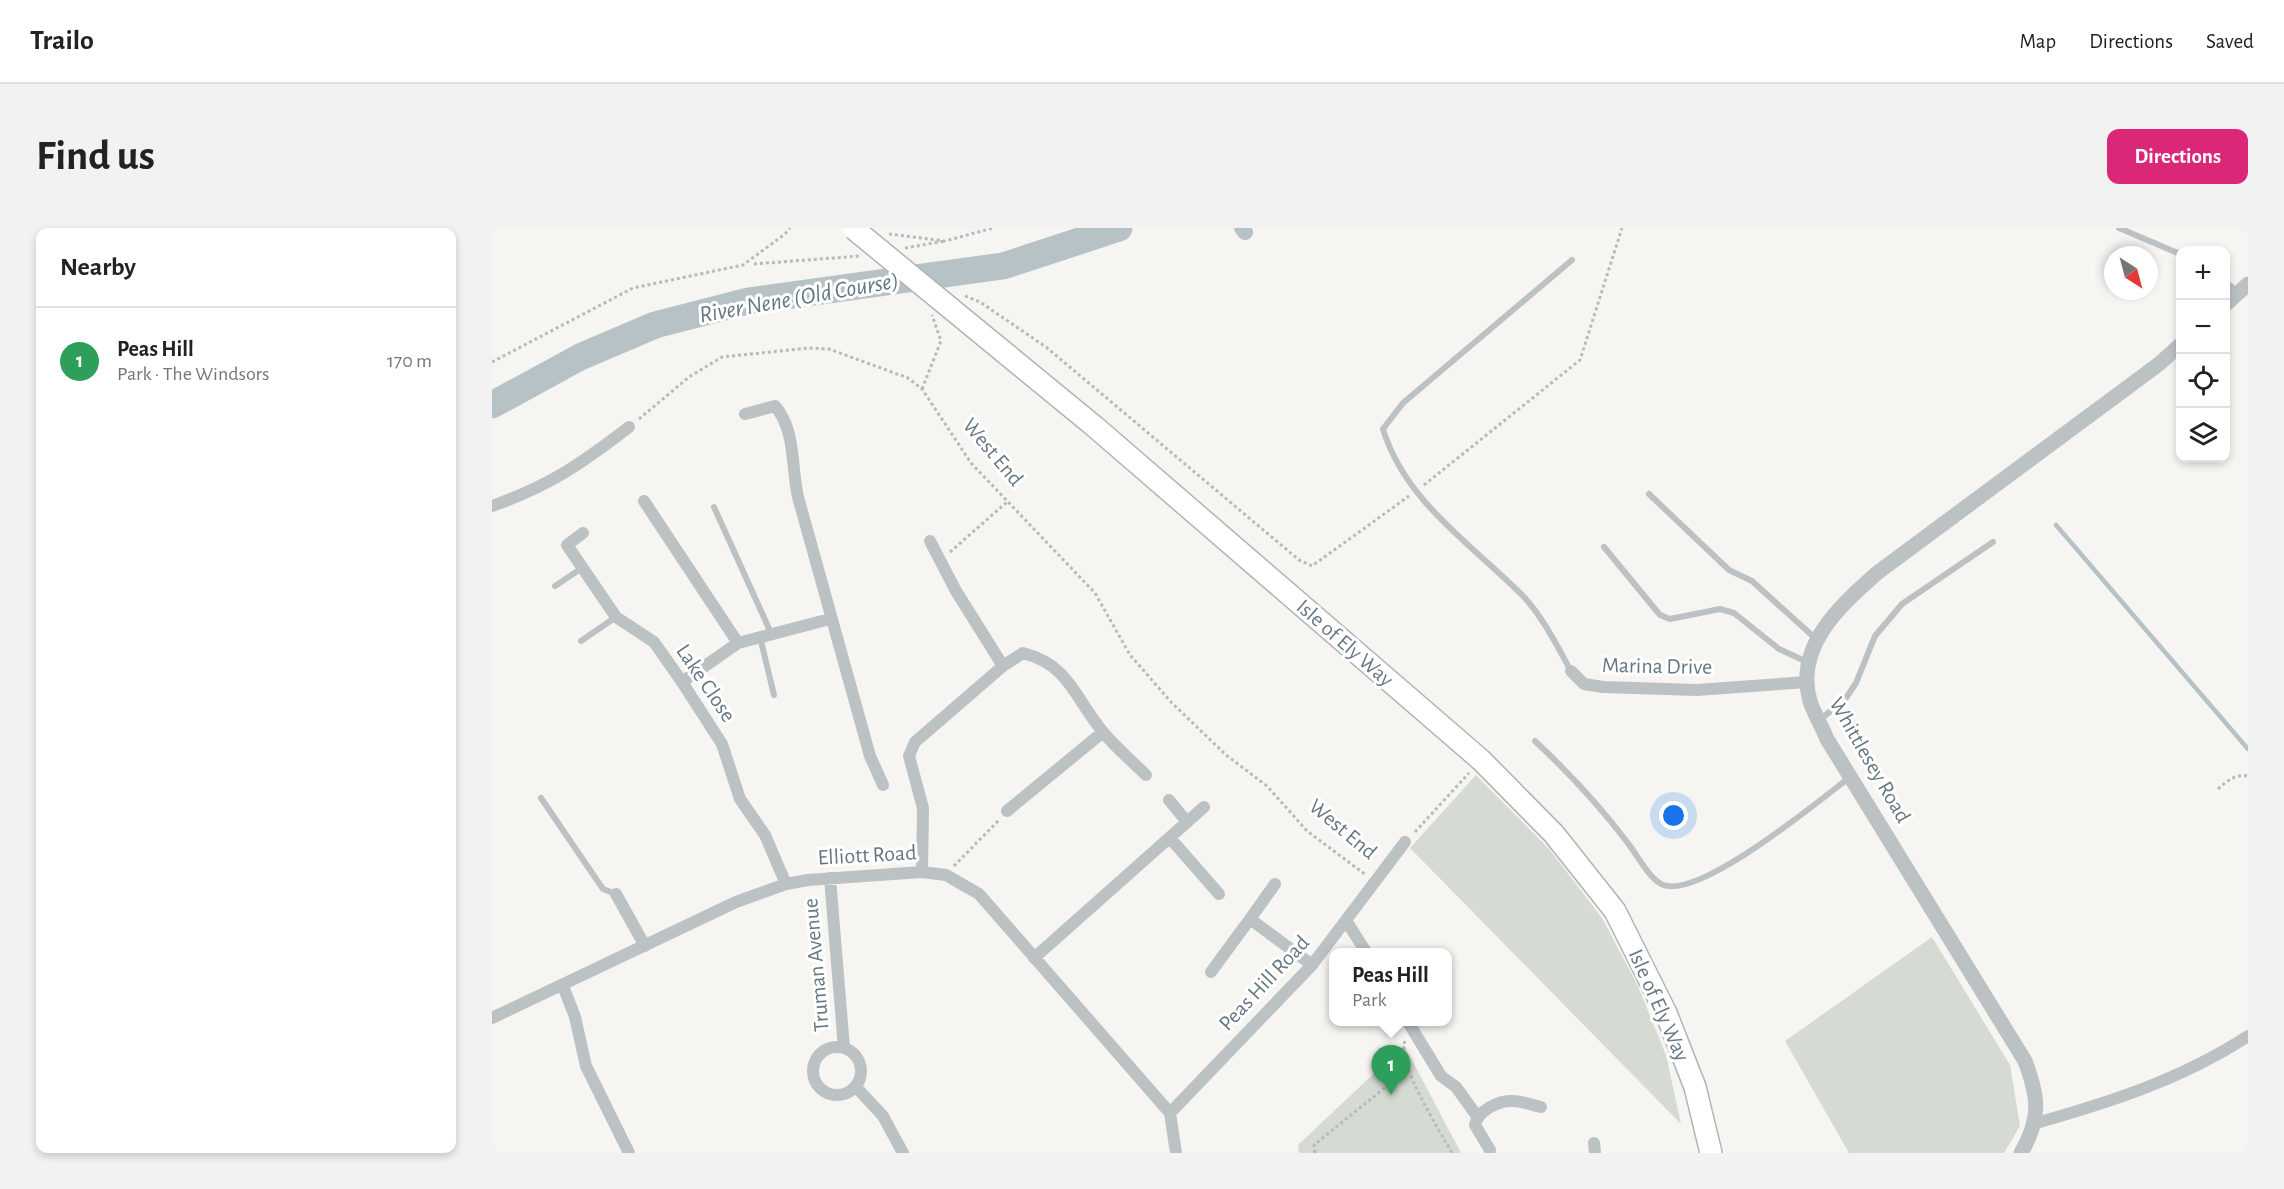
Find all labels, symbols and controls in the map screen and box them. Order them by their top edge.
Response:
text: Trailo [30,27,94,55]
text: Map [2020,31,2056,52]
text: Directions [2089,31,2173,52]
text: Saved [2206,31,2254,52]
button: Directions [2107,129,2248,184]
text: Find us [36,135,155,177]
north arrow [2104,246,2158,300]
map controls [2176,246,2230,462]
button: + [2176,246,2230,300]
text: Nearby [60,254,136,280]
water label: River Nene (Old Course) [697,269,901,327]
button: − [2176,300,2230,354]
text: Peas Hill [117,338,194,360]
text: 1 [76,351,83,371]
text: 170 m [387,351,432,371]
button: locate [2176,354,2230,408]
text: Park · The Windsors [117,364,269,384]
button: layers [2176,408,2230,462]
street label: West End [959,414,1027,490]
street label: Isle of Ely Way [1292,595,1398,691]
street label: Lake Close [672,640,740,726]
street label: Marina Drive [1602,654,1712,678]
street label: Whittlesey Road [1825,693,1915,827]
street label: West End [1305,795,1381,863]
your location [1659,801,1688,830]
street label: Elliott Road [817,841,917,869]
street label: Truman Avenue [799,897,833,1033]
street label: Peas Hill Road [1215,931,1313,1035]
street label: Isle of Ely Way [1625,946,1694,1065]
popup [1329,948,1452,1026]
text: Peas Hill [1352,964,1429,986]
text: Park [1352,990,1387,1010]
pin: 1 [1372,1046,1410,1095]

